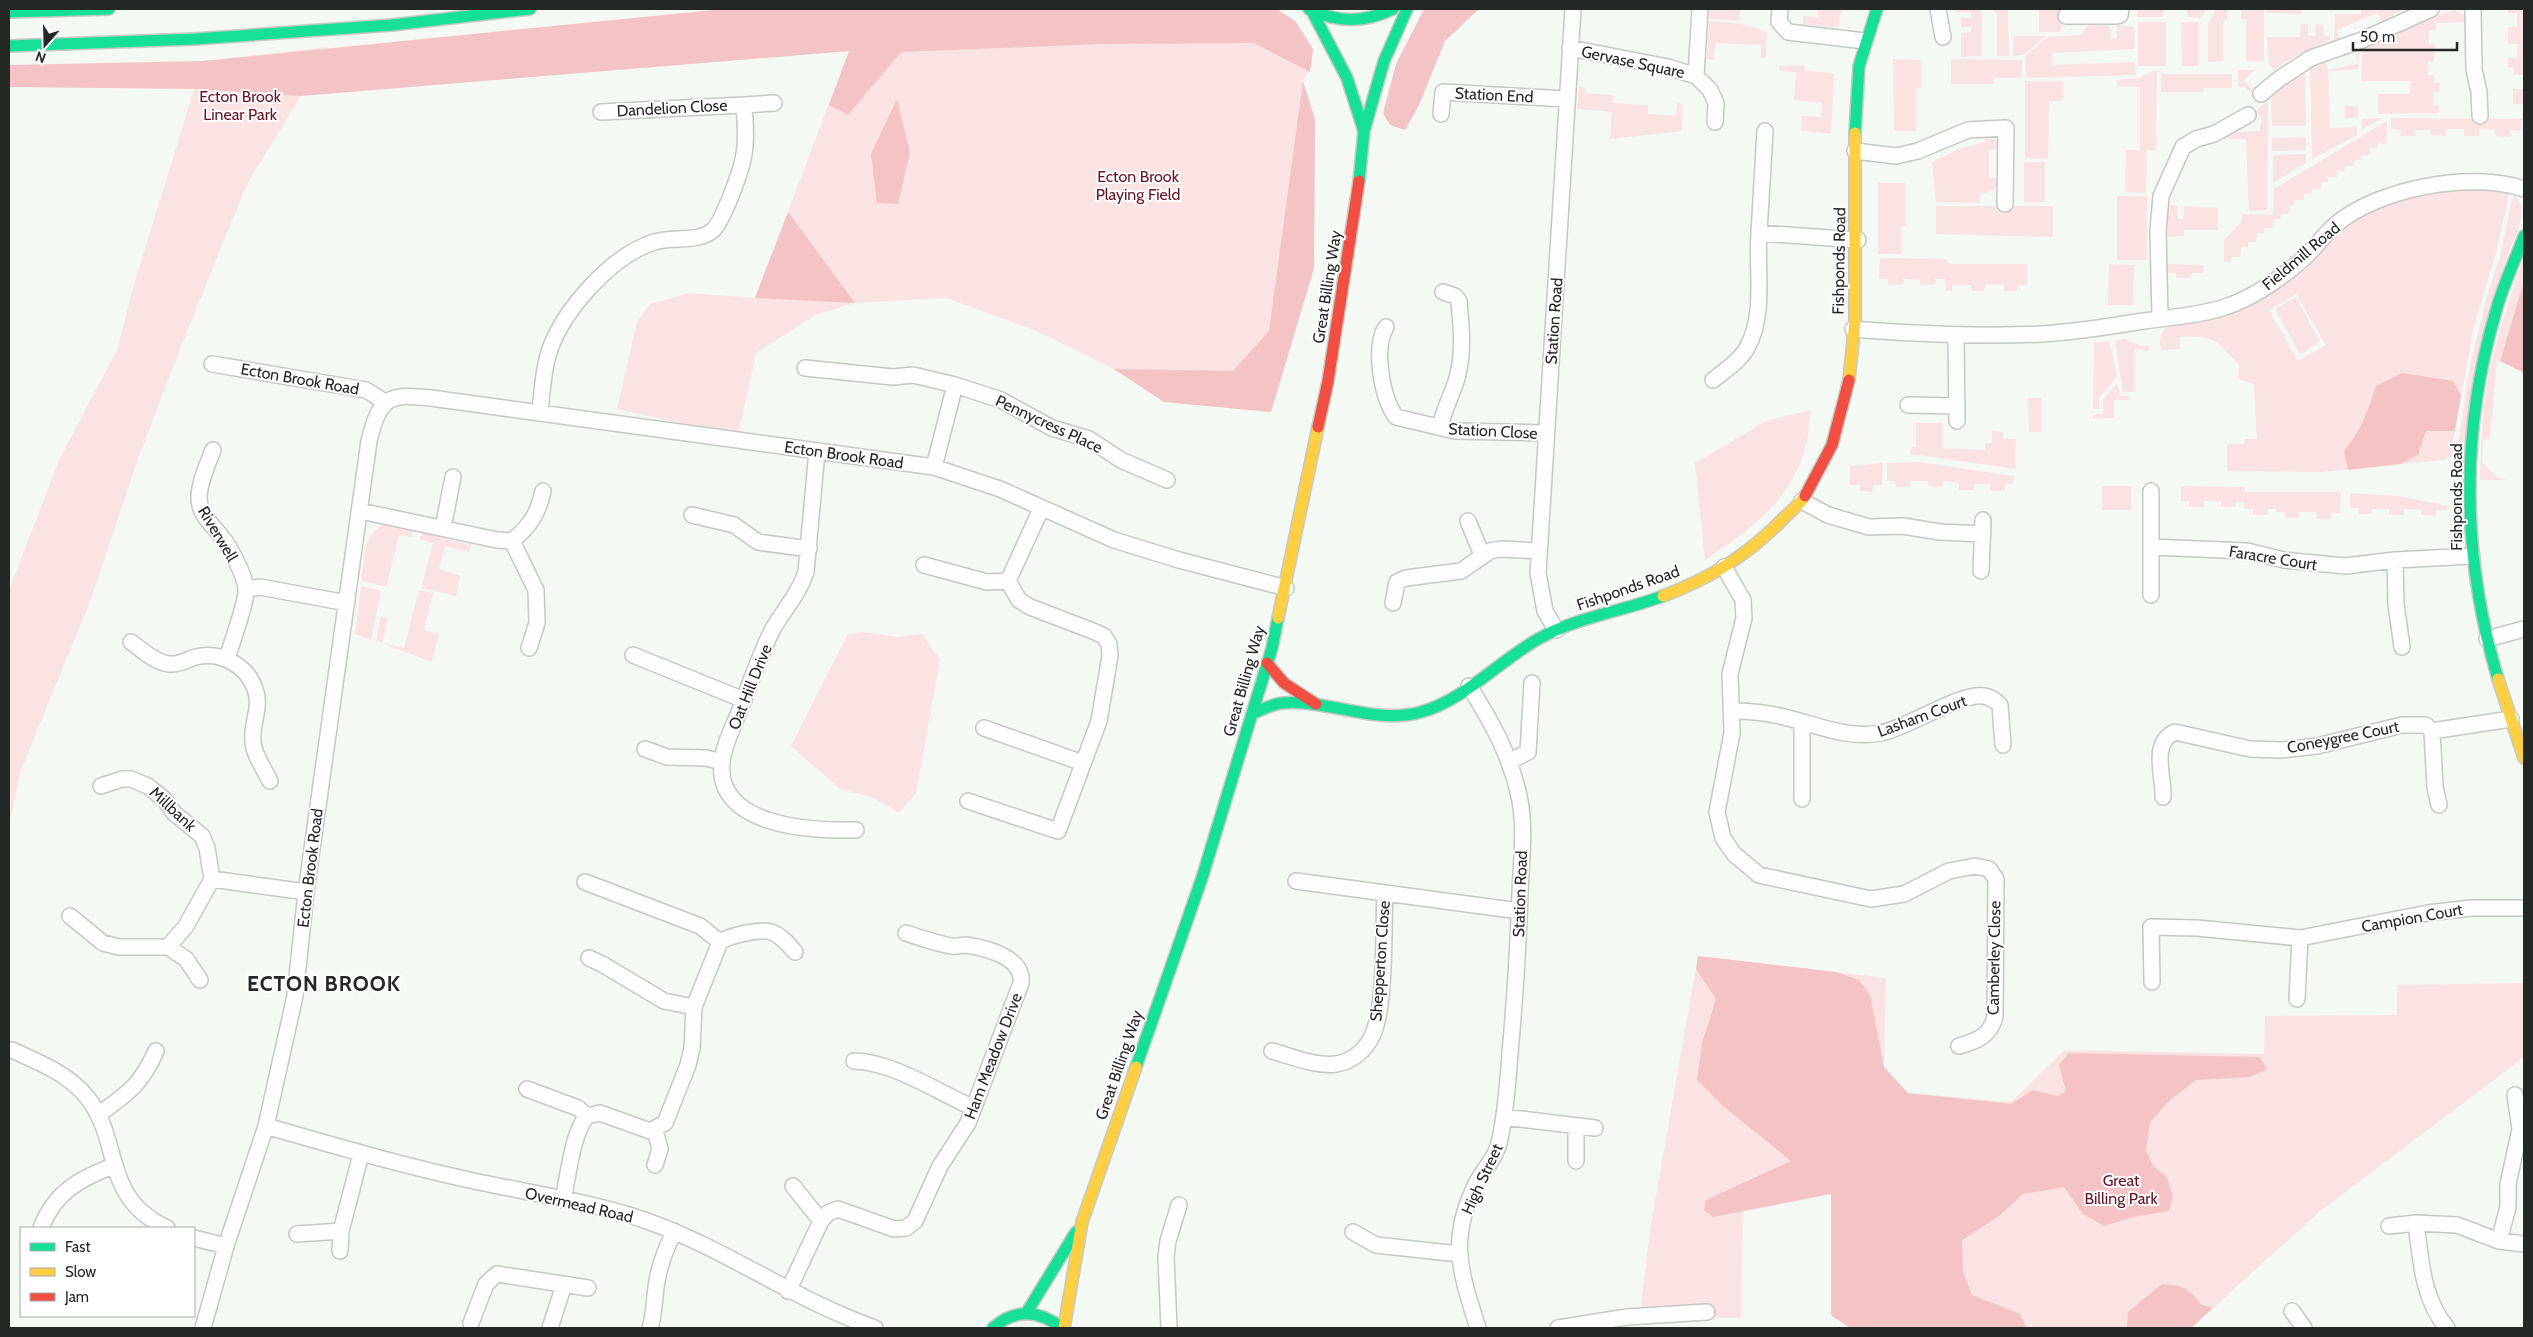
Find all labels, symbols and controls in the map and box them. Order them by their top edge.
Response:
north arrow [20,20,70,70]
scale bar [2353,20,2457,52]
text: 50 m [2360,28,2395,46]
street label: Gervase Square [1580,42,1686,82]
text: N [33,47,48,67]
street label: Station End [1454,83,1534,107]
park label: Ecton Brook Linear Park [199,87,282,124]
street label: Dandelion Close [616,96,728,120]
park label: Ecton Brook Playing Field [1096,167,1180,204]
street label: Fishponds Road [1829,207,1849,315]
street label: Fieldmill Road [2258,218,2344,294]
street label: Great Billing Way [1309,229,1345,345]
street label: Station Road [1541,277,1567,365]
street label: Ecton Brook Road [239,359,361,399]
street label: Pennycress Place [993,391,1105,457]
street label: Station Close [1448,419,1538,443]
street label: Ecton Brook Road [783,437,905,473]
street label: Fishponds Road [2447,443,2466,551]
street label: Riverwell [194,503,242,565]
street label: Faracre Court [2228,542,2319,574]
street label: Fishponds Road [1574,562,1682,614]
street label: Great Billing Way [1219,623,1269,739]
street label: Oat Hill Drive [724,642,776,732]
street label: Lasham Court [1875,691,1970,741]
street label: Coneygree Court [2285,717,2401,757]
street label: Millbank [146,783,201,836]
street label: Ecton Brook Road [293,807,327,929]
street label: Station Road [1509,850,1531,938]
street label: Shepperton Close [1366,900,1394,1022]
street label: Campion Court [2360,900,2465,936]
street label: Camberley Close [1984,901,2004,1015]
district label: ECTON BROOK [247,971,401,996]
street label: Ham Meadow Drive [960,990,1026,1122]
street label: Great Billing Way [1091,1008,1147,1122]
street label: High Street [1457,1140,1507,1217]
park label: Great Billing Park [2084,1171,2158,1208]
street label: Overmead Road [523,1183,635,1227]
legend [20,1227,195,1317]
text: Fast [65,1238,90,1256]
text: Slow [65,1263,96,1281]
text: Jam [64,1288,89,1306]

